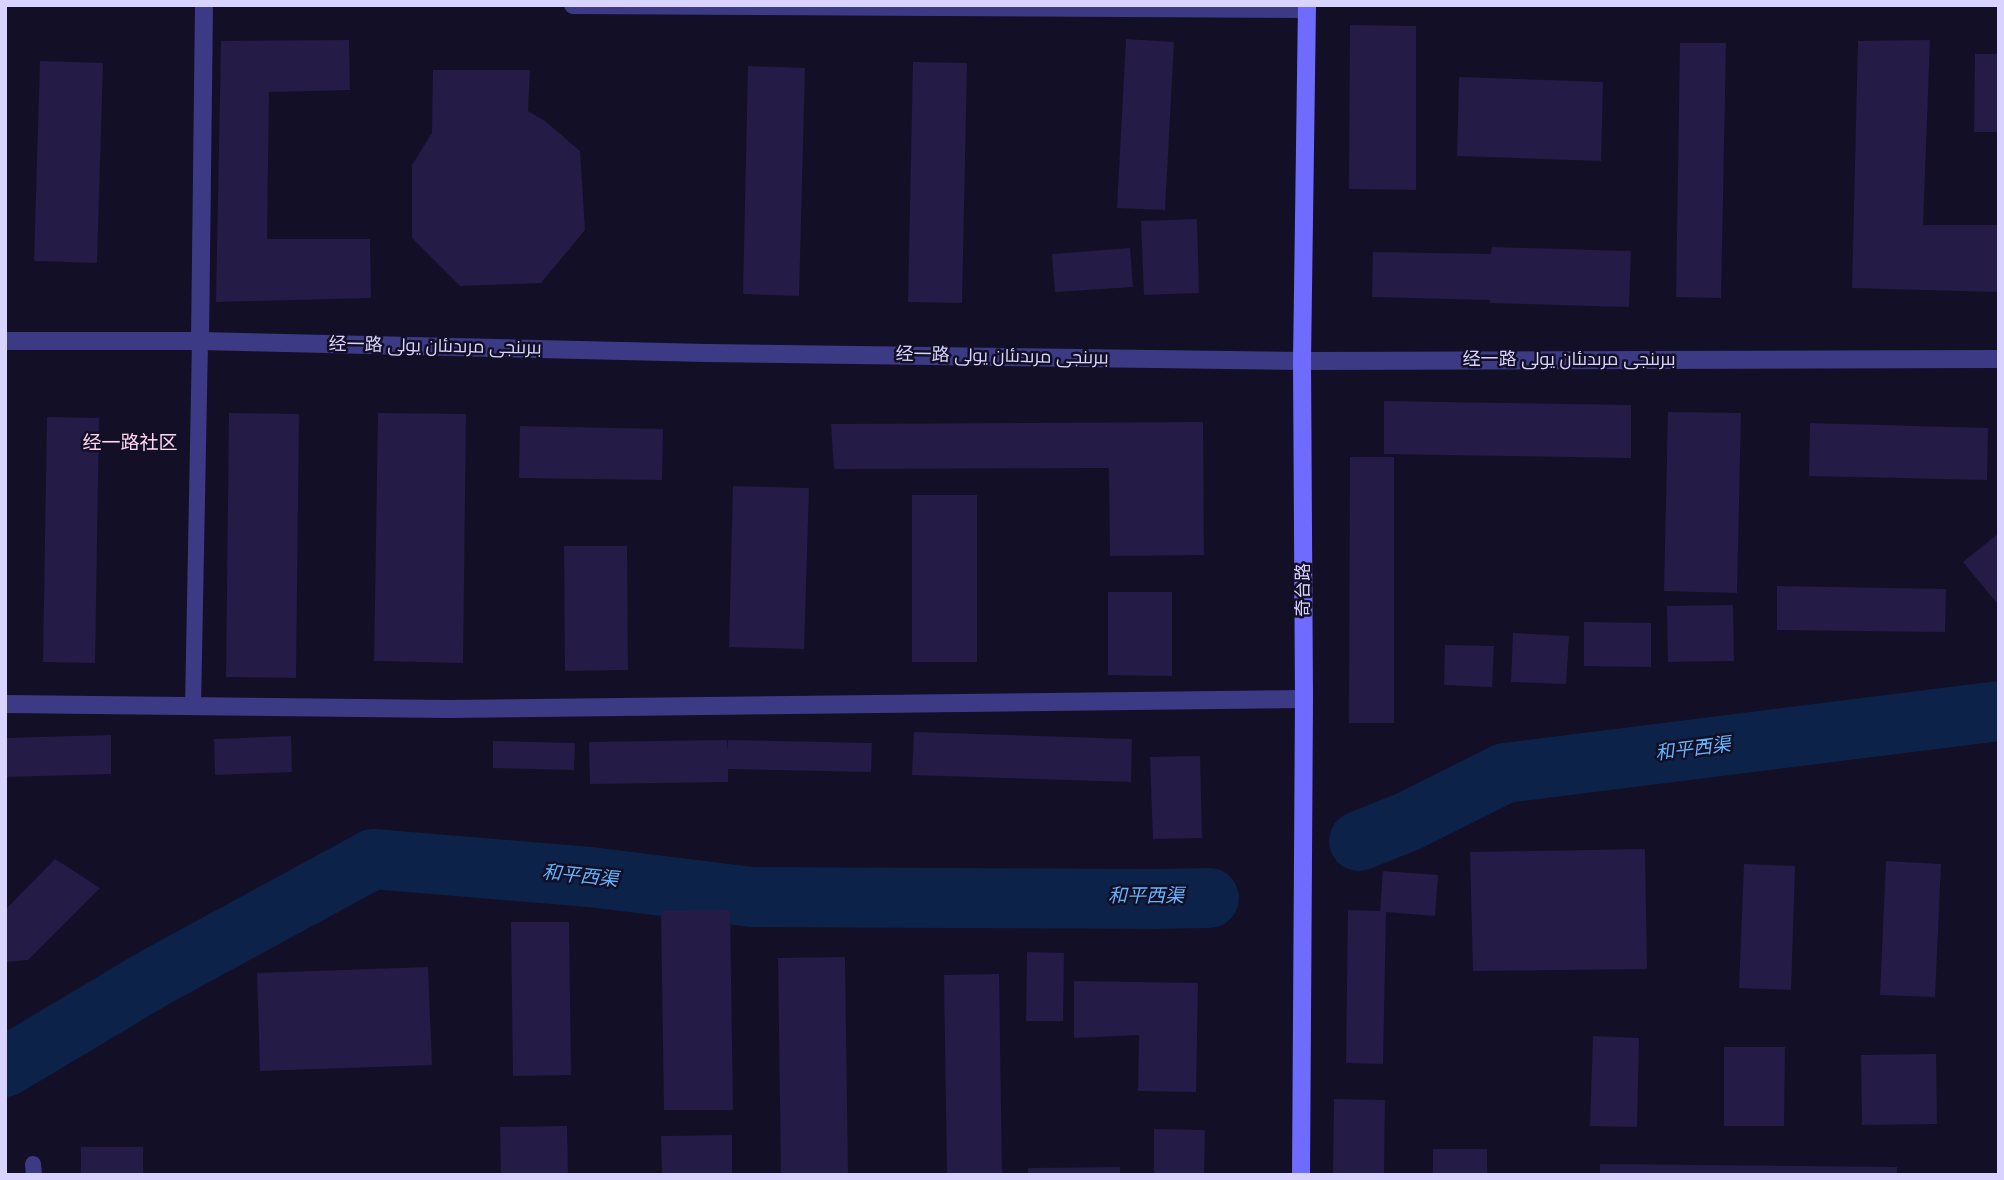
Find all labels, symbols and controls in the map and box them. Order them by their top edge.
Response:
street label: 经一路 بىرىنجى مرىدىئان يولى [328,334,542,360]
street label: 经一路 بىرىنجى مرىدىئان يولى [895,344,1109,370]
street label: 经一路 بىرىنجى مرىدىئان يولى [1462,349,1676,371]
district label: 经一路社区 [83,433,177,455]
street label: 奇台路 [1293,563,1315,617]
water label: 和平西渠 [1654,734,1732,766]
water label: 和平西渠 [541,862,619,892]
water label: 和平西渠 [1108,886,1184,908]

